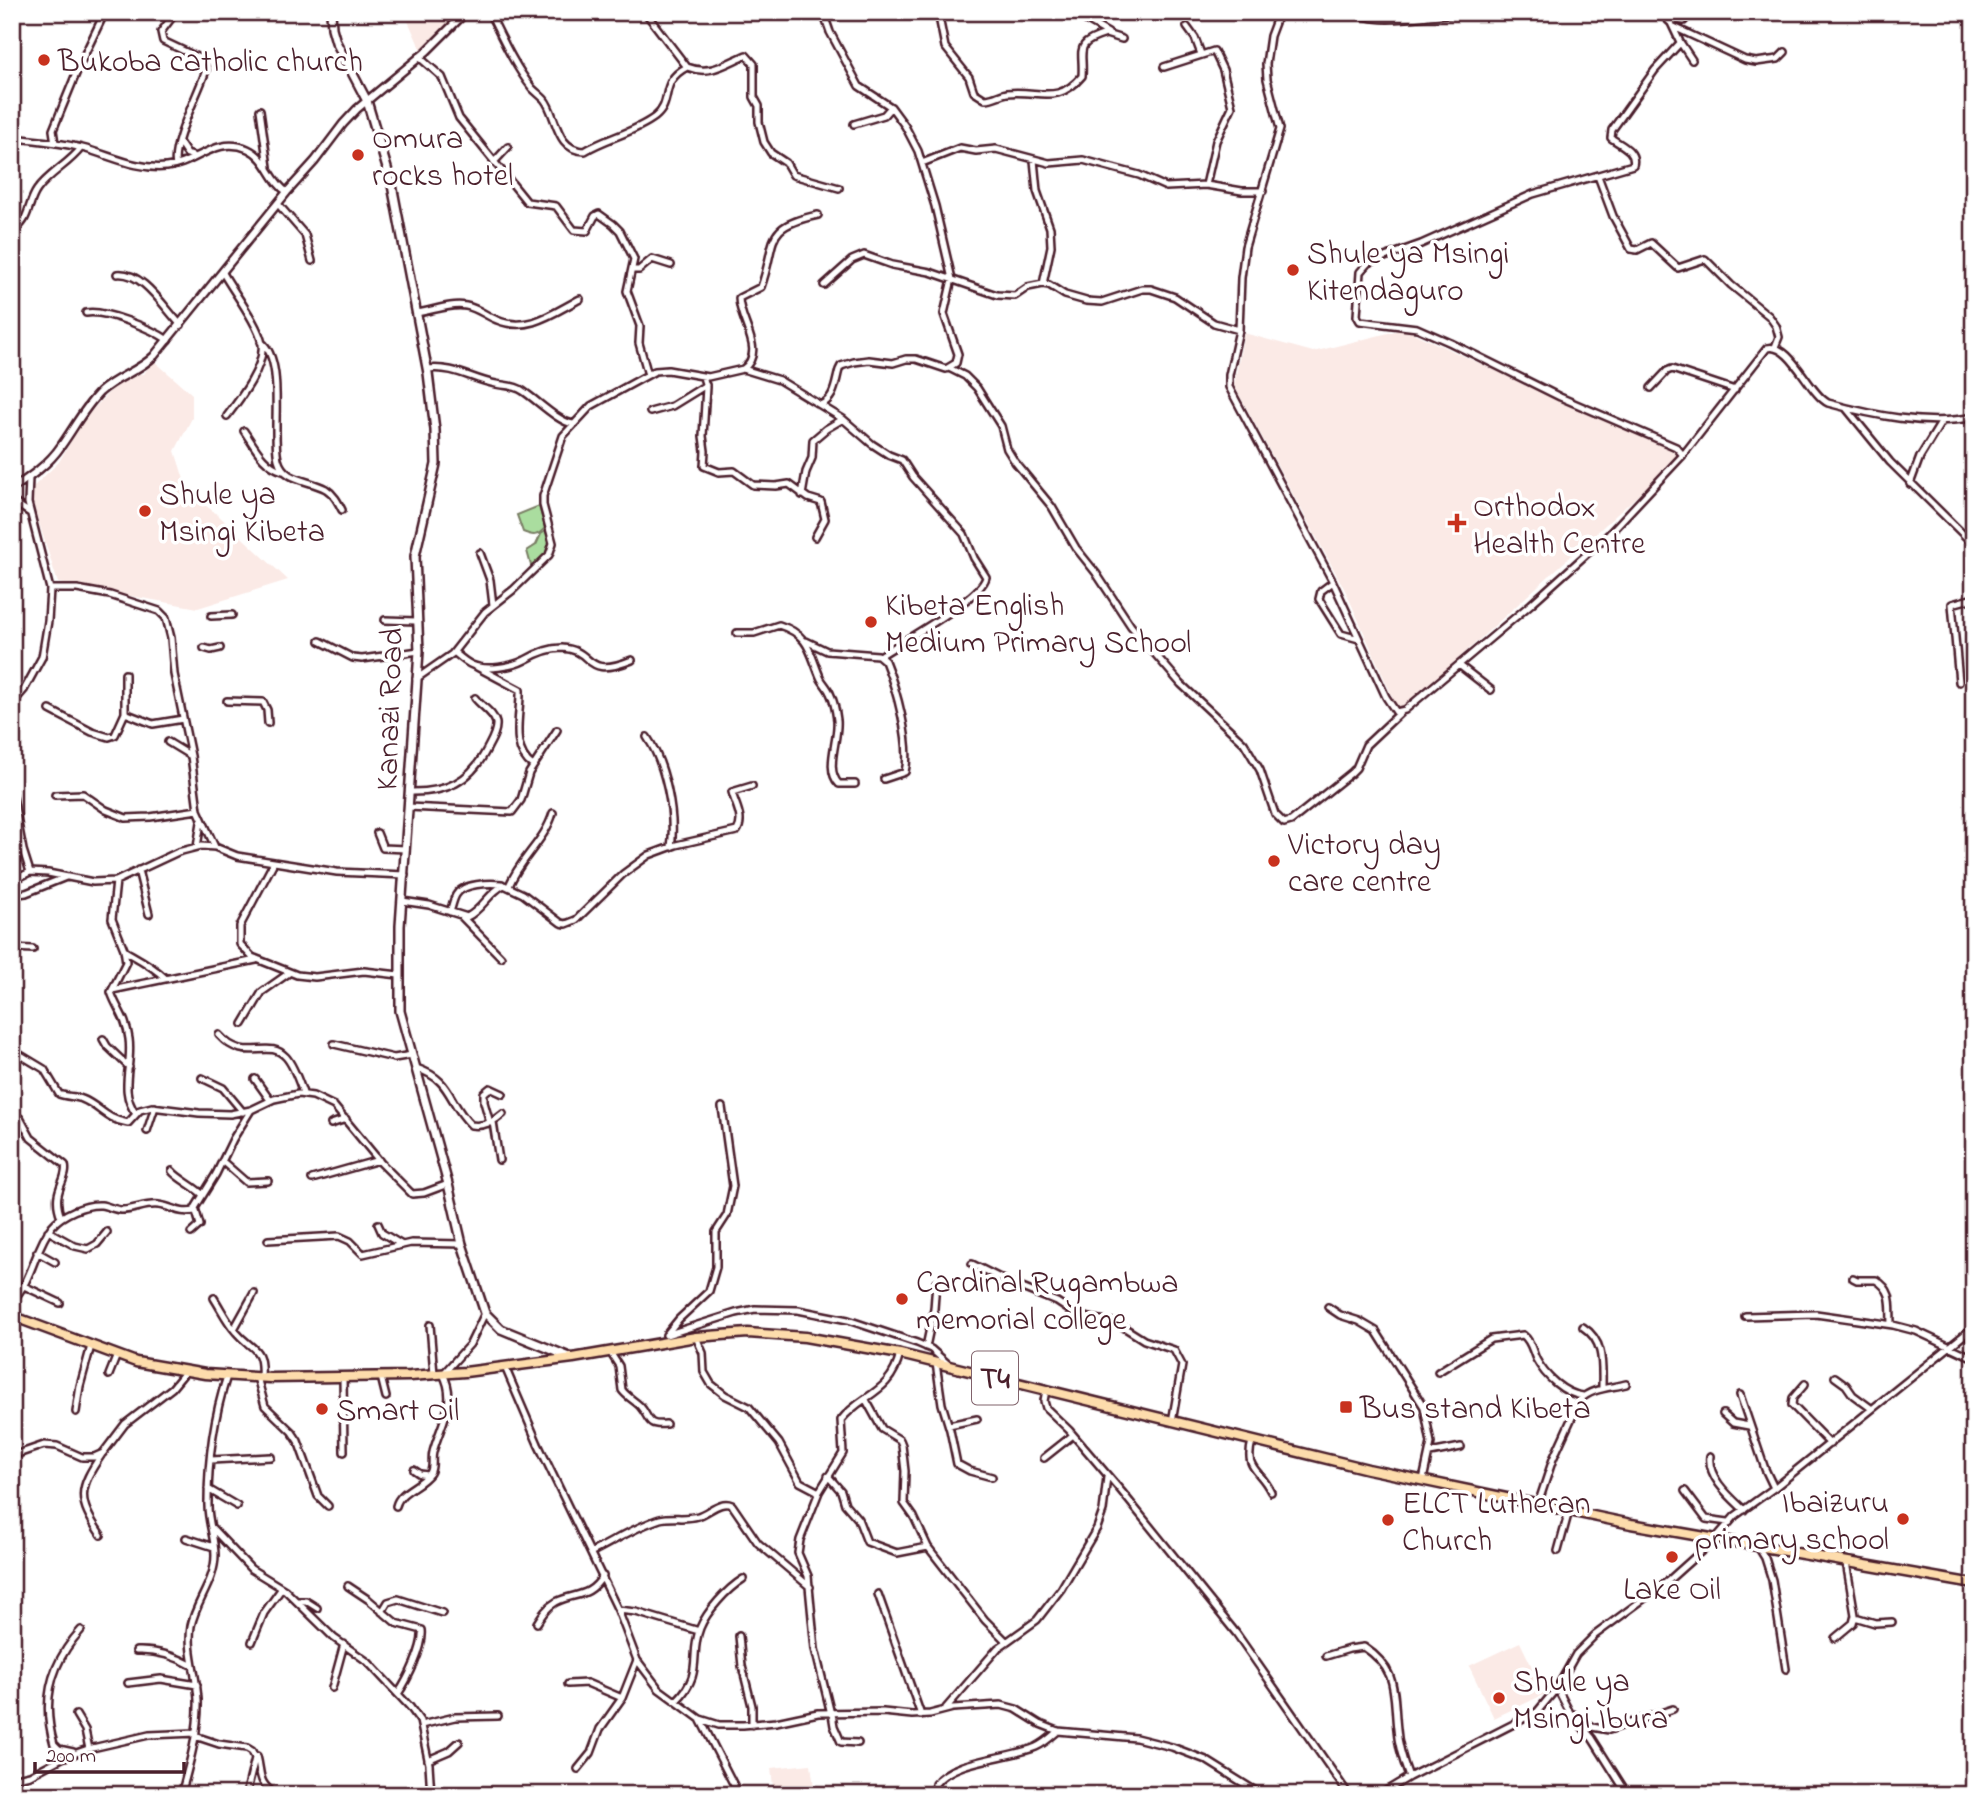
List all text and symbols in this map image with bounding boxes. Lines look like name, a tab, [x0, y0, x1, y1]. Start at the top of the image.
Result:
place label: Bukoba catholic church	[57, 40, 363, 87]
marker: Bukoba catholic church	[36, 52, 52, 68]
place label: Omura rocks hotel	[372, 117, 513, 201]
marker: Omura rocks hotel	[350, 147, 366, 163]
place label: Shule ya Msingi Kitendaguro	[1307, 232, 1509, 316]
marker: Shule ya Msingi Kitendaguro	[1285, 262, 1301, 278]
place label: Shule ya Msingi Kibeta	[159, 473, 325, 557]
place label: Orthodox Health Centre	[1473, 485, 1646, 569]
marker: Shule ya Msingi Kibeta	[137, 503, 153, 519]
marker: Orthodox Health Centre	[1447, 513, 1467, 533]
place label: Kibeta English Medium Primary School	[885, 584, 1191, 668]
marker: Kibeta English Medium Primary School	[863, 614, 879, 630]
street label: Kanazi Road	[365, 627, 418, 791]
place label: Victory day care centre	[1287, 823, 1441, 907]
marker: Victory day care centre	[1266, 853, 1282, 869]
place label: Cardinal Rugambwa memorial college	[916, 1261, 1179, 1345]
marker: Cardinal Rugambwa memorial college	[894, 1291, 910, 1307]
road number: T4	[972, 1352, 1018, 1404]
place label: Bus stand Kibeta	[1359, 1387, 1591, 1434]
place label: Smart Oil	[336, 1389, 460, 1436]
marker: Bus stand Kibeta	[1338, 1399, 1354, 1415]
marker: Smart Oil	[314, 1401, 330, 1417]
place label: Ibaizuru primary school	[1695, 1481, 1889, 1565]
place label: ELCT Lutheran Church	[1402, 1482, 1590, 1566]
marker: Ibaizuru primary school	[1895, 1511, 1911, 1527]
marker: ELCT Lutheran Church	[1380, 1512, 1396, 1528]
marker: Lake Oil	[1664, 1549, 1680, 1565]
place label: Lake Oil	[1623, 1568, 1721, 1615]
place label: Shule ya Msingi Ibura	[1513, 1660, 1668, 1744]
marker: Shule ya Msingi Ibura	[1491, 1690, 1507, 1706]
scale bar	[35, 1730, 184, 1774]
text: 200 m	[46, 1742, 96, 1772]

